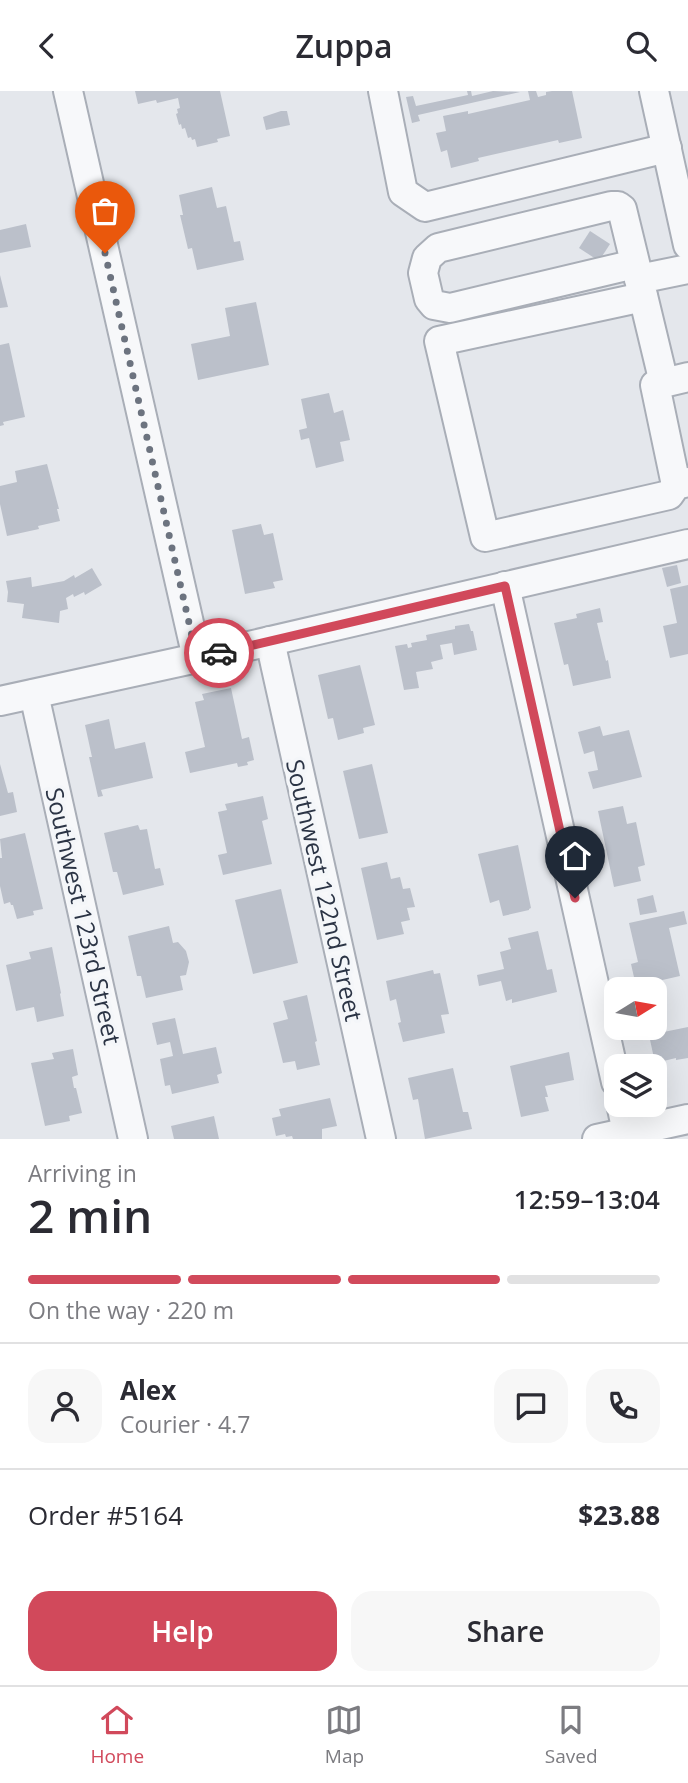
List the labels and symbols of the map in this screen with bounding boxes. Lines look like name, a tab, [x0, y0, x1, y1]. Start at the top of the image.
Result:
pin	[75, 181, 135, 253]
courier	[184, 618, 254, 688]
street label: Southwest 122nd Street	[279, 756, 371, 1024]
street label: Southwest 123rd Street	[38, 784, 130, 1048]
pin	[545, 826, 605, 898]
north arrow	[604, 977, 667, 1039]

